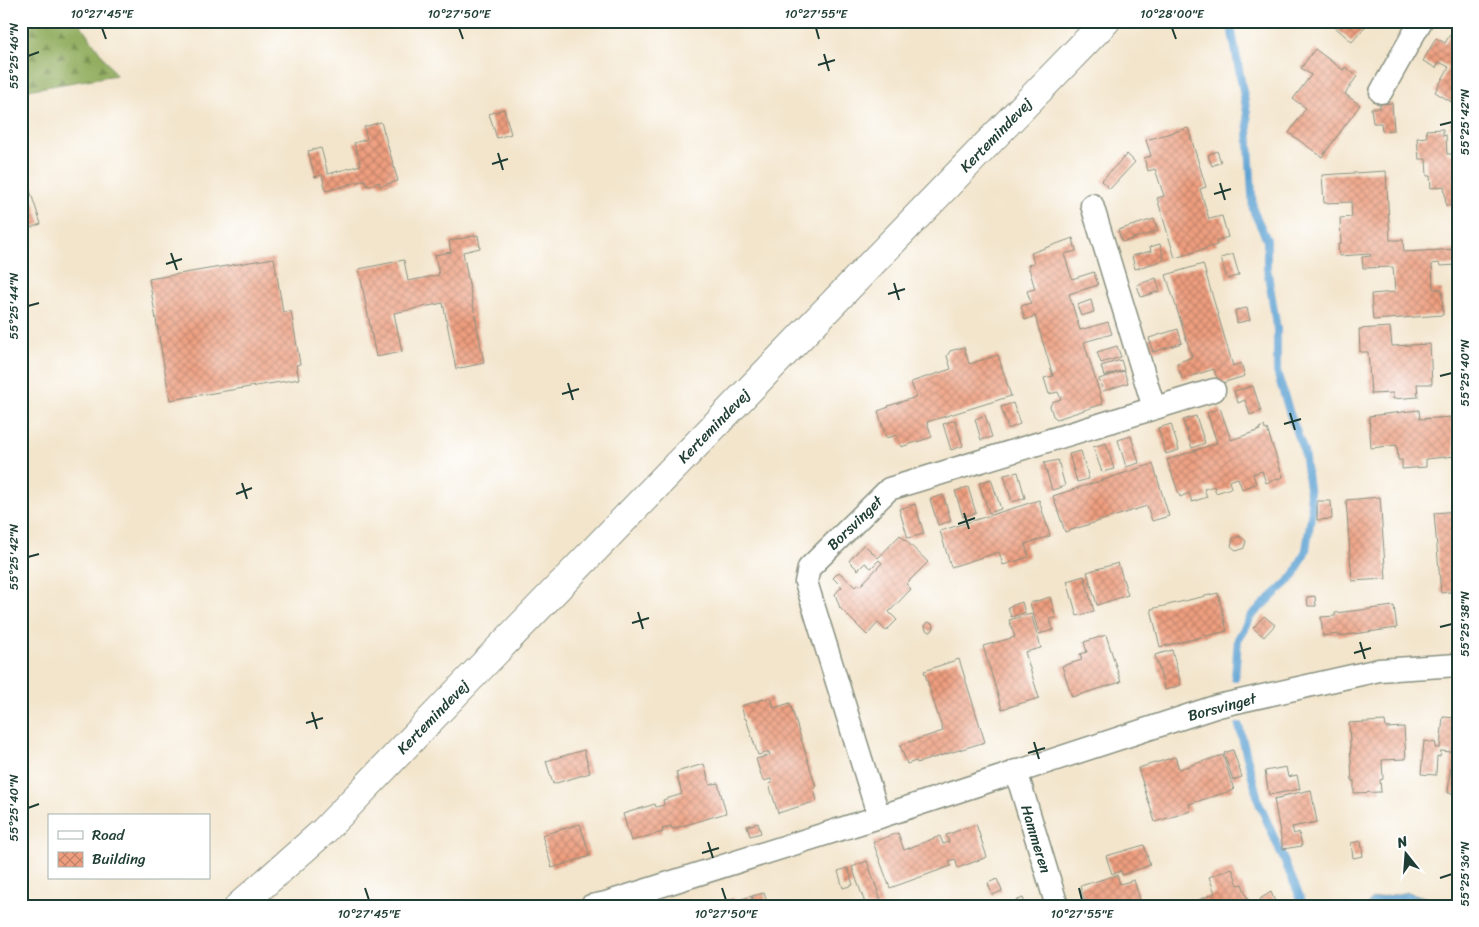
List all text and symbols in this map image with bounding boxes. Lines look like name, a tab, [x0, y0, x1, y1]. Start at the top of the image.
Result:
text: 10°27'45"E	[71, 3, 135, 25]
text: 10°27'50"E	[428, 3, 492, 25]
text: 10°27'55"E	[785, 3, 849, 25]
text: 10°28'00"E	[1140, 3, 1205, 25]
text: 55°25'46"N	[3, 22, 25, 89]
text: 55°25'42"N	[1454, 88, 1476, 155]
street label: Kertemindevej	[953, 91, 1039, 179]
text: 55°25'44"N	[3, 272, 25, 339]
text: 55°25'40"N	[1454, 339, 1476, 406]
street label: Kertemindevej	[671, 382, 757, 470]
street label: Borsvinget	[821, 489, 890, 557]
text: 55°25'42"N	[3, 523, 25, 590]
text: 55°25'38"N	[1454, 590, 1476, 657]
street label: Kertemindevej	[390, 673, 476, 761]
street label: Borsvinget	[1185, 685, 1260, 729]
text: 55°25'40"N	[3, 774, 25, 841]
street label: Hammeren	[1013, 802, 1059, 876]
legend	[48, 814, 210, 880]
text: Road	[92, 822, 125, 848]
text: N	[1393, 829, 1411, 856]
north arrow	[1382, 830, 1432, 880]
text: 55°25'36"N	[1454, 841, 1476, 907]
text: Building	[92, 846, 146, 872]
text: 10°27'45"E	[338, 903, 402, 925]
text: 10°27'50"E	[695, 903, 759, 925]
text: 10°27'55"E	[1051, 903, 1115, 925]

